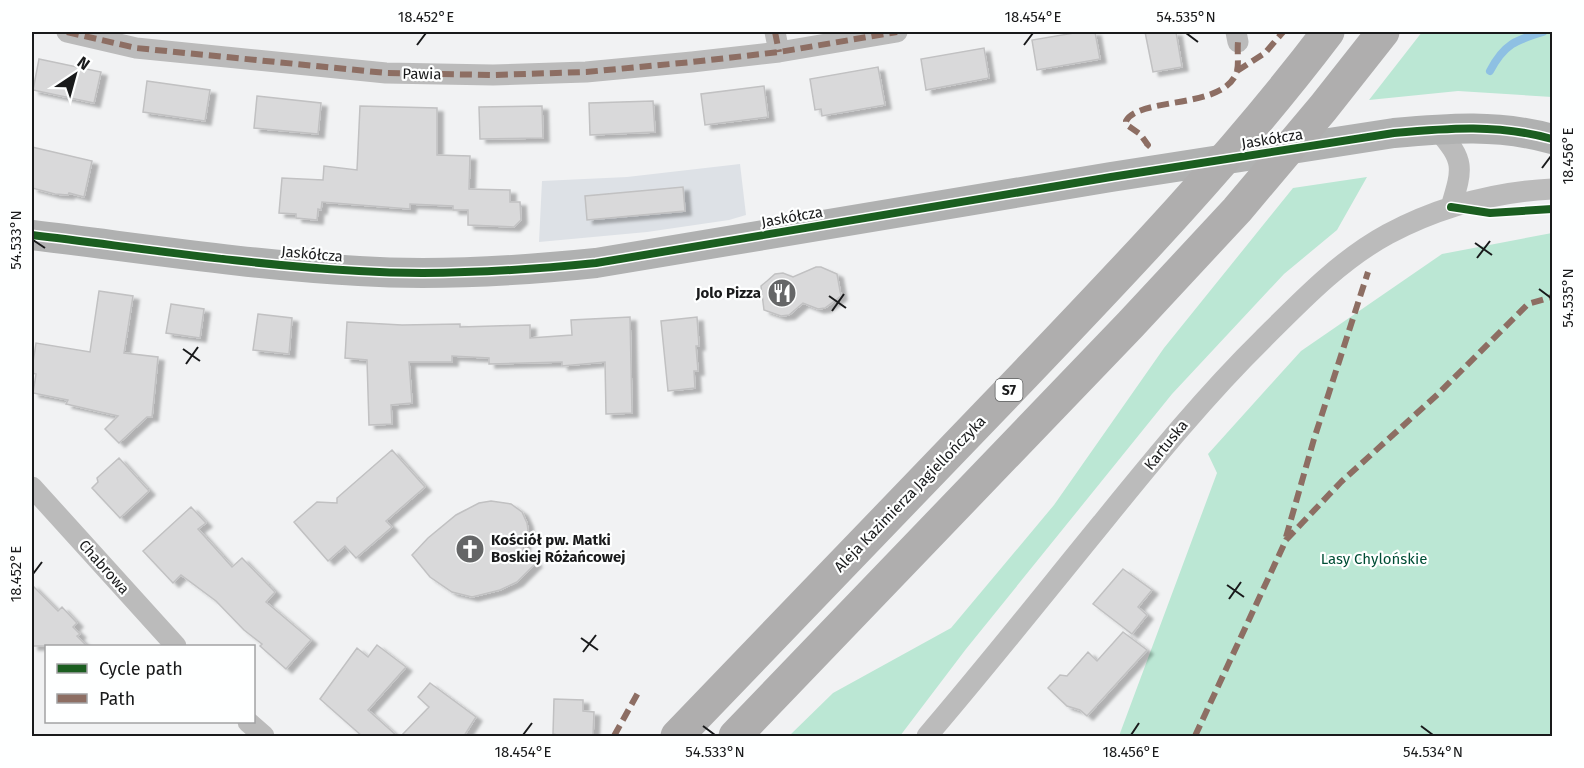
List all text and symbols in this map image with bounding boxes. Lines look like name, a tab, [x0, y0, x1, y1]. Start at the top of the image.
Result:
text: 18.452°E	[398, 8, 454, 26]
text: 18.454°E	[1004, 8, 1062, 26]
text: 54.535°N	[1156, 8, 1216, 26]
north arrow	[45, 45, 105, 105]
text: N	[74, 52, 93, 74]
street label: Pawia	[402, 65, 442, 83]
street label: Jaskółcza	[1240, 125, 1304, 153]
text: 18.456°E	[1559, 128, 1577, 184]
street label: Jaskółcza	[760, 203, 824, 231]
text: 54.533°N	[7, 210, 25, 270]
street label: Jaskółcza	[280, 242, 344, 266]
text: 54.535°N	[1559, 268, 1577, 328]
restaurant icon: Jolo Pizza	[766, 277, 798, 309]
place label: Jolo Pizza	[695, 284, 761, 302]
road number: S7	[996, 379, 1022, 401]
street label: Aleja Kazimierza Jagiellończyka	[830, 412, 990, 576]
street label: Kartuska	[1140, 416, 1192, 474]
place label: Kościół pw. Matki Boskiej Różańcowej	[491, 531, 625, 566]
church icon: Kościół pw. Matki Boskiej Różańcowej	[454, 533, 486, 565]
street label: Chabrowa	[75, 536, 133, 598]
text: 18.452°E	[7, 546, 25, 602]
park label: Lasy Chylońskie	[1321, 550, 1427, 568]
legend	[45, 645, 255, 723]
text: Cycle path	[99, 658, 183, 680]
text: Path	[99, 688, 135, 710]
text: 18.454°E	[494, 743, 552, 761]
text: 54.533°N	[685, 743, 745, 761]
text: 18.456°E	[1103, 743, 1159, 761]
text: 54.534°N	[1403, 743, 1463, 761]

